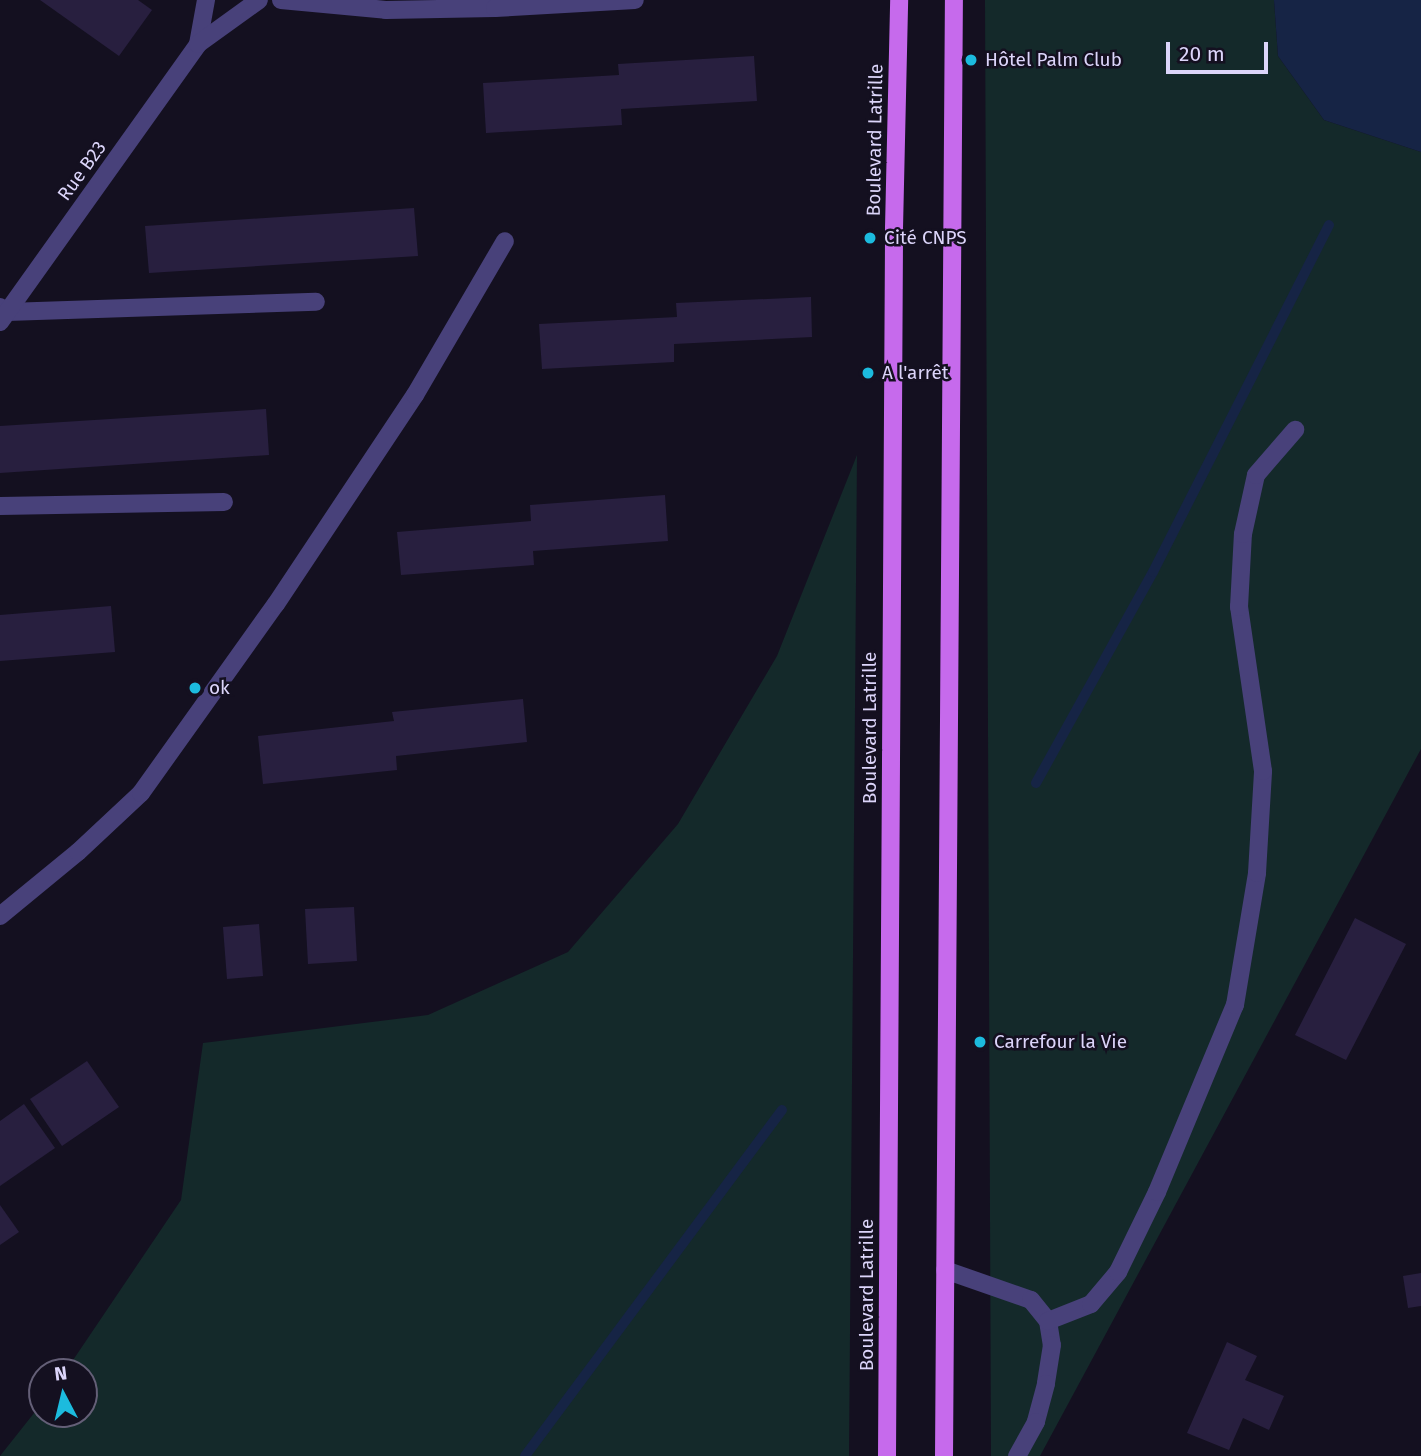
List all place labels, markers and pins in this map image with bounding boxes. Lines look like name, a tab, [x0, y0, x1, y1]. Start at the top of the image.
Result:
place label: Hôtel Palm Club	[985, 49, 1122, 71]
marker: Hôtel Palm Club	[963, 52, 979, 68]
place label: Cité CNPS	[884, 227, 967, 249]
marker: Cité CNPS	[862, 230, 878, 246]
place label: A l'arrêt	[882, 362, 949, 384]
marker: A l'arrêt	[860, 365, 876, 381]
place label: ok	[209, 677, 230, 699]
marker: ok	[187, 680, 203, 696]
place label: Carrefour la Vie	[994, 1031, 1127, 1053]
marker: Carrefour la Vie	[972, 1034, 988, 1050]

